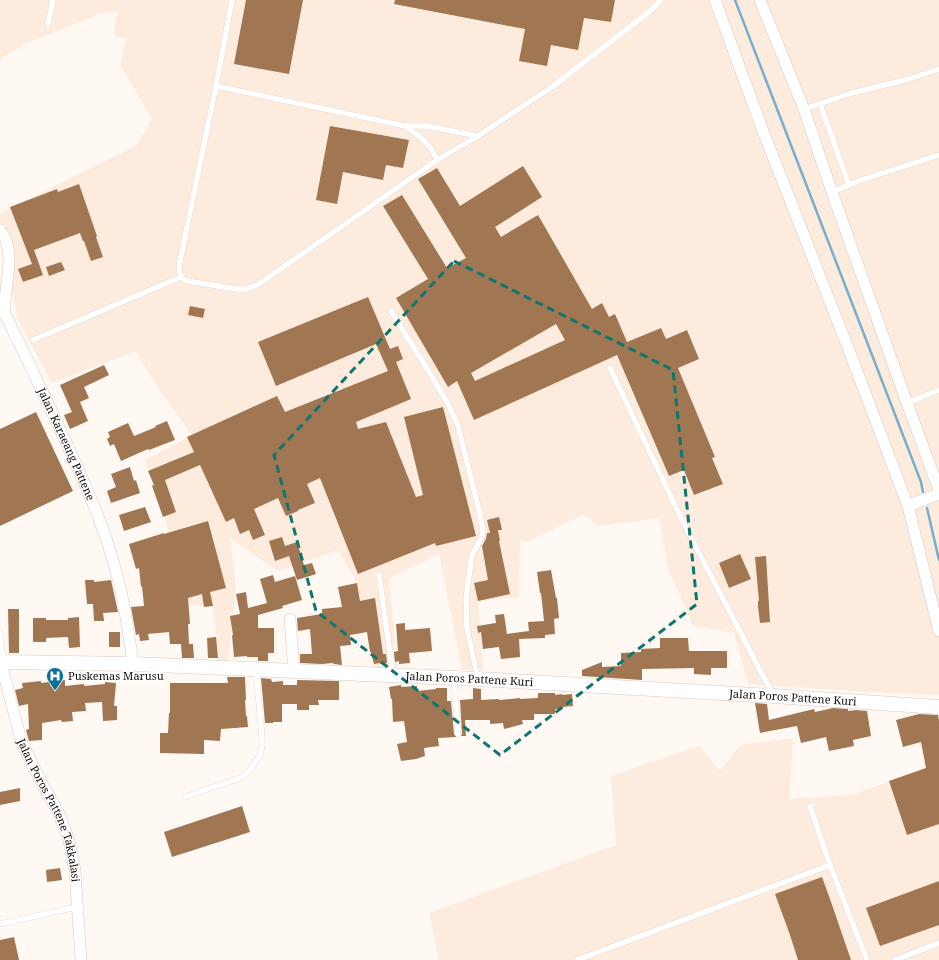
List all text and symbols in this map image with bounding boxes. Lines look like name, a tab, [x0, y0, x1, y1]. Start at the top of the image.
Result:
street label: Jalan Karaeang Pattene	[34, 384, 99, 503]
hospital icon: Puskemas Marusu	[45, 666, 65, 691]
place label: Puskemas Marusu	[68, 668, 164, 683]
street label: Jalan Poros Pattene Kuri	[404, 668, 534, 689]
street label: Jalan Poros Pattene Kuri	[728, 685, 858, 709]
street label: Jalan Poros Pattene Takkalasi	[14, 735, 84, 883]

